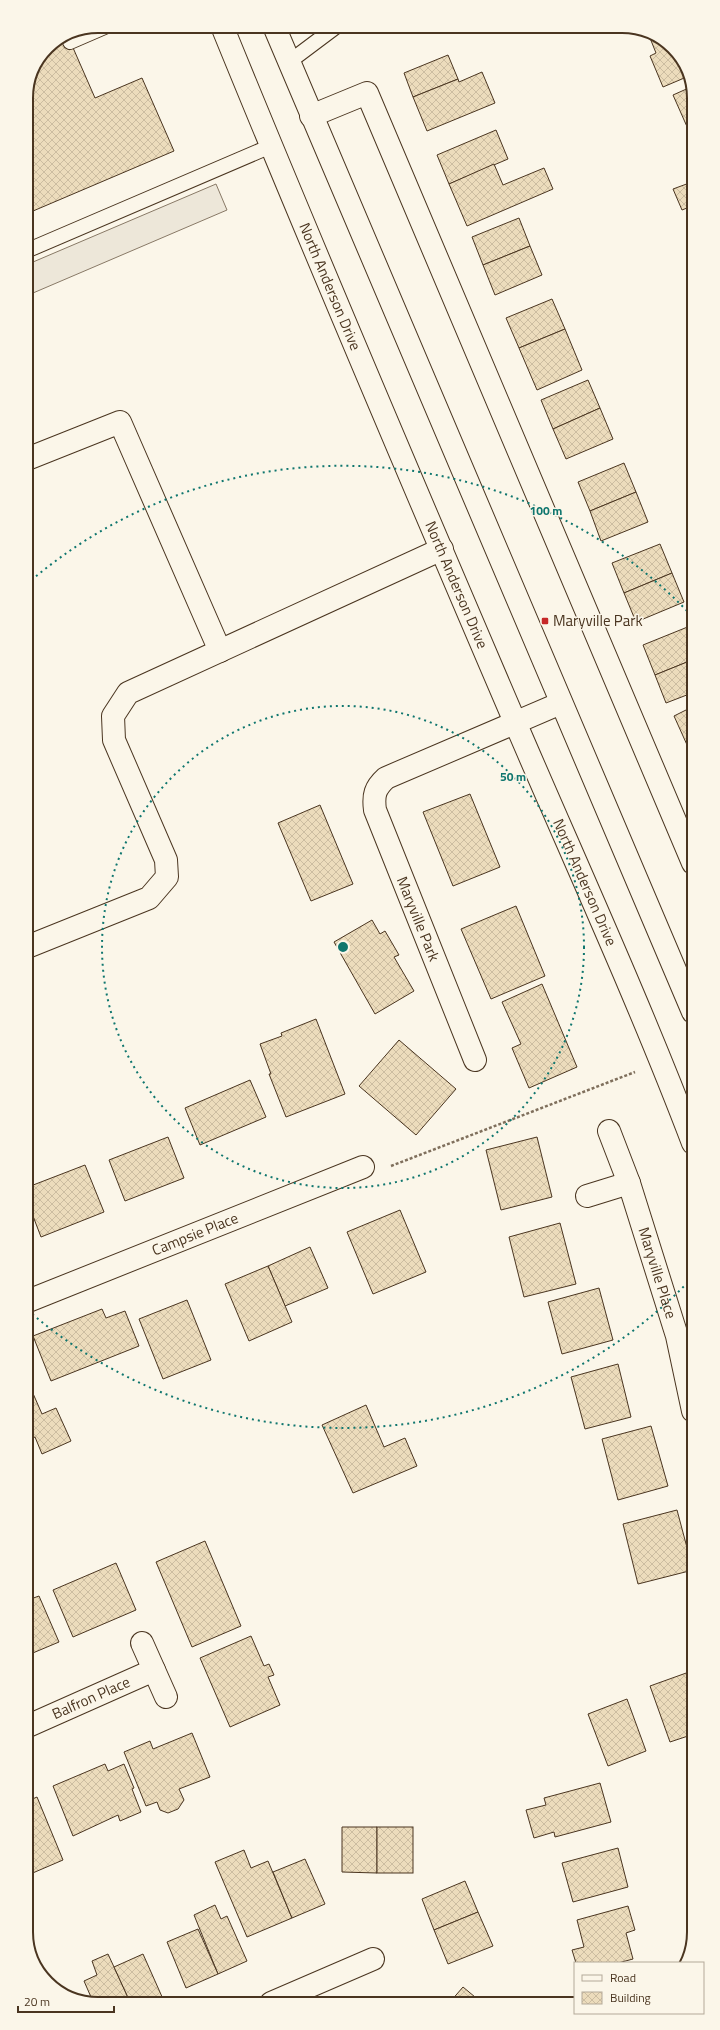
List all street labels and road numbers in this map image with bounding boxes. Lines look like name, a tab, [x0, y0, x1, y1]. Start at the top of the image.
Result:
street label: North Anderson Drive	[293, 219, 367, 354]
street label: North Anderson Drive	[419, 517, 494, 652]
street label: North Anderson Drive	[547, 815, 623, 949]
street label: Maryville Park	[391, 873, 446, 965]
street label: Campsie Place	[148, 1206, 242, 1261]
street label: Maryville Place	[633, 1224, 683, 1322]
street label: Balfron Place	[48, 1670, 134, 1725]

